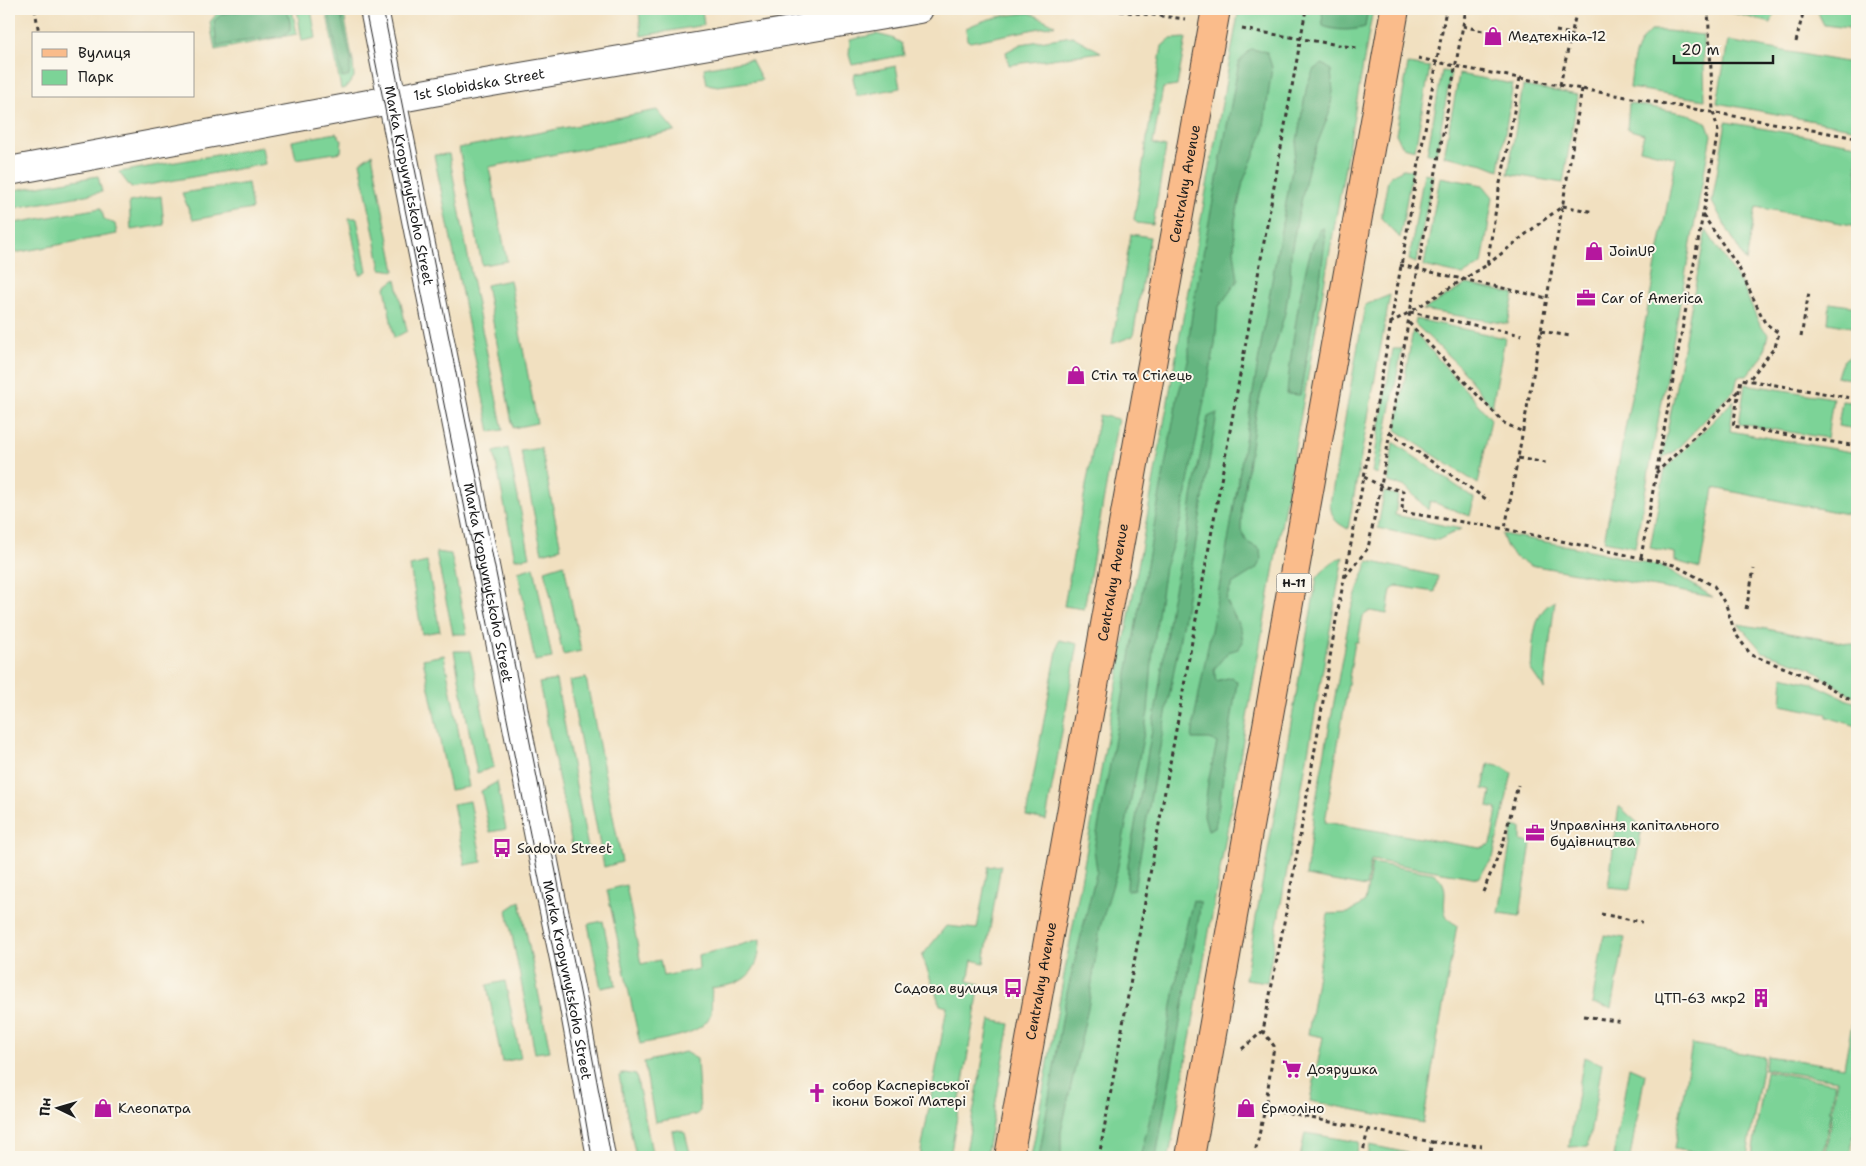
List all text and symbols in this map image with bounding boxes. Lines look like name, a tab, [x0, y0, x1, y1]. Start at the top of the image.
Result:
shop icon: Медтехніка-12	[1482, 25, 1504, 47]
place label: Медтехніка-12	[1508, 27, 1606, 45]
legend	[32, 32, 195, 98]
scale bar	[1674, 32, 1772, 64]
text: 20 m	[1681, 40, 1720, 60]
text: Вулиця	[78, 43, 131, 63]
street label: 1st Slobidska Street	[412, 64, 546, 104]
text: Парк	[78, 67, 114, 87]
street label: Marka Kropyvnytskoho Street	[381, 84, 438, 287]
street label: Centralny Avenue	[1165, 123, 1204, 244]
shop icon: JoinUP	[1583, 240, 1605, 262]
place label: JoinUP	[1609, 242, 1655, 260]
office icon: Car of America	[1575, 287, 1597, 309]
place label: Car of America	[1601, 289, 1703, 307]
shop icon: Стіл та Стілець	[1065, 364, 1087, 386]
place label: Стіл та Стілець	[1091, 366, 1192, 384]
street label: Marka Kropyvnytskoho Street	[460, 481, 517, 684]
street label: Centralny Avenue	[1093, 522, 1132, 643]
road number: Н-11	[1276, 574, 1312, 592]
place label: Управління капітального будівництва	[1550, 816, 1719, 850]
office icon: Управління капітального будівництва	[1524, 822, 1546, 844]
bus stop icon: Sadova Street	[491, 837, 513, 859]
place label: Sadova Street	[517, 839, 612, 857]
street label: Marka Kropyvnytskoho Street	[539, 879, 596, 1081]
street label: Centralny Avenue	[1021, 920, 1060, 1041]
bus stop icon: Садова вулиця	[1002, 977, 1024, 999]
place label: Садова вулиця	[894, 979, 998, 997]
building icon: ЦТП-63 мкр2	[1750, 987, 1772, 1009]
place label: ЦТП-63 мкр2	[1654, 989, 1746, 1007]
supermarket icon: Доярушка	[1281, 1058, 1303, 1080]
place label: Доярушка	[1307, 1060, 1378, 1078]
place label: собор Касперівської ікони Божої Матері	[832, 1076, 970, 1110]
church icon: собор Касперівської ікони Божої Матері	[806, 1082, 828, 1104]
north arrow	[32, 1084, 82, 1134]
text: Пн	[35, 1097, 55, 1117]
shop icon: Клеопатра	[92, 1097, 114, 1119]
shop icon: Єрмоліно	[1235, 1097, 1257, 1119]
place label: Клеопатра	[118, 1099, 191, 1117]
place label: Єрмоліно	[1261, 1099, 1325, 1117]

